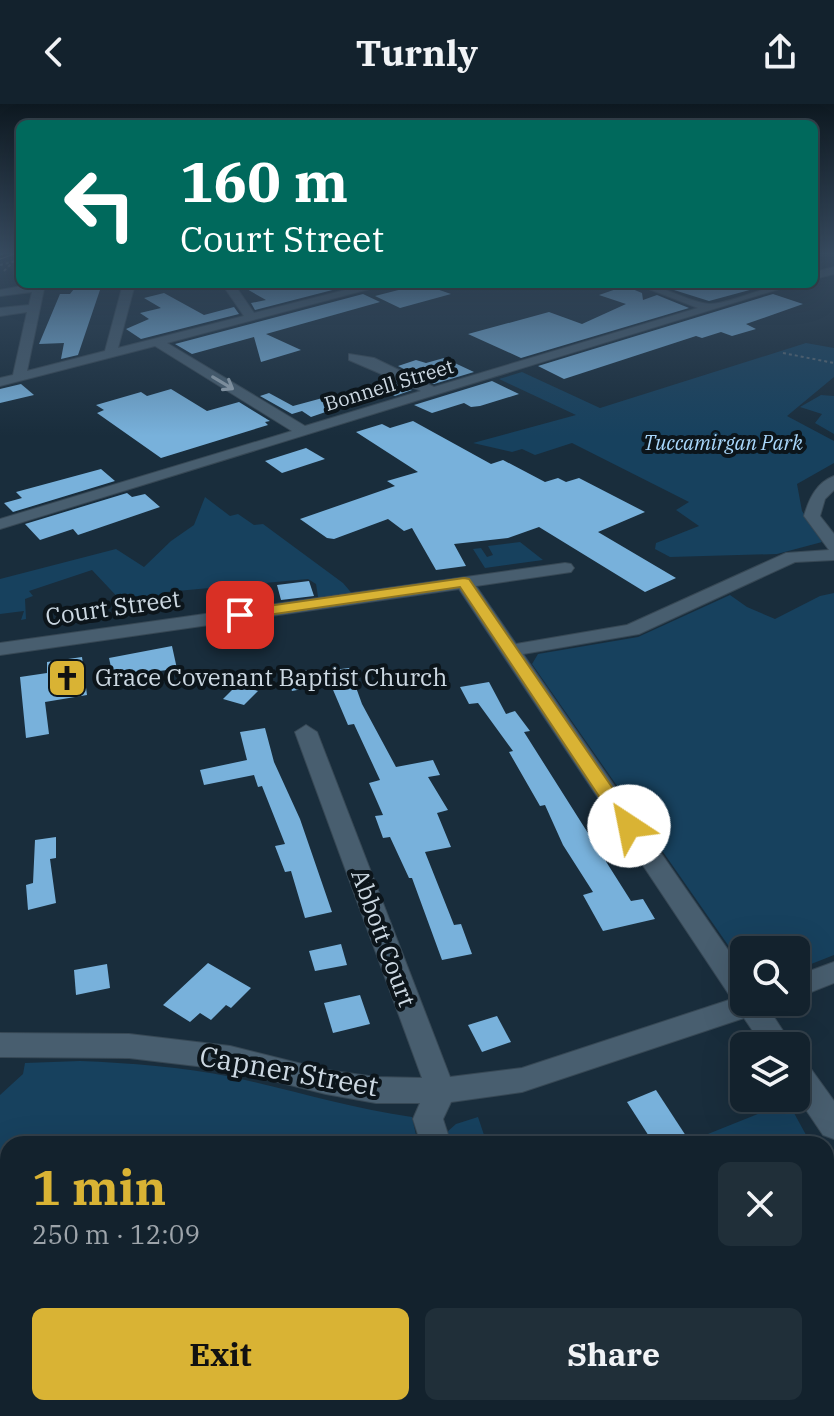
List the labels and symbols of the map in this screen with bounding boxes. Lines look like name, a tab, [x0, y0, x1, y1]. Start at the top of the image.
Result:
street label: Bonnell Street	[321, 352, 457, 417]
one-way arrow	[212, 375, 234, 391]
park label: Tuccamirgan Park	[643, 429, 803, 456]
pin	[206, 581, 274, 649]
street label: Court Street	[43, 582, 182, 632]
church icon: Grace Covenant Baptist Church	[46, 657, 88, 699]
place label: Grace Covenant Baptist Church	[95, 661, 447, 693]
position arrow	[587, 784, 671, 868]
street label: Abbott Court	[344, 864, 424, 1011]
street label: Capner Street	[197, 1037, 381, 1104]

